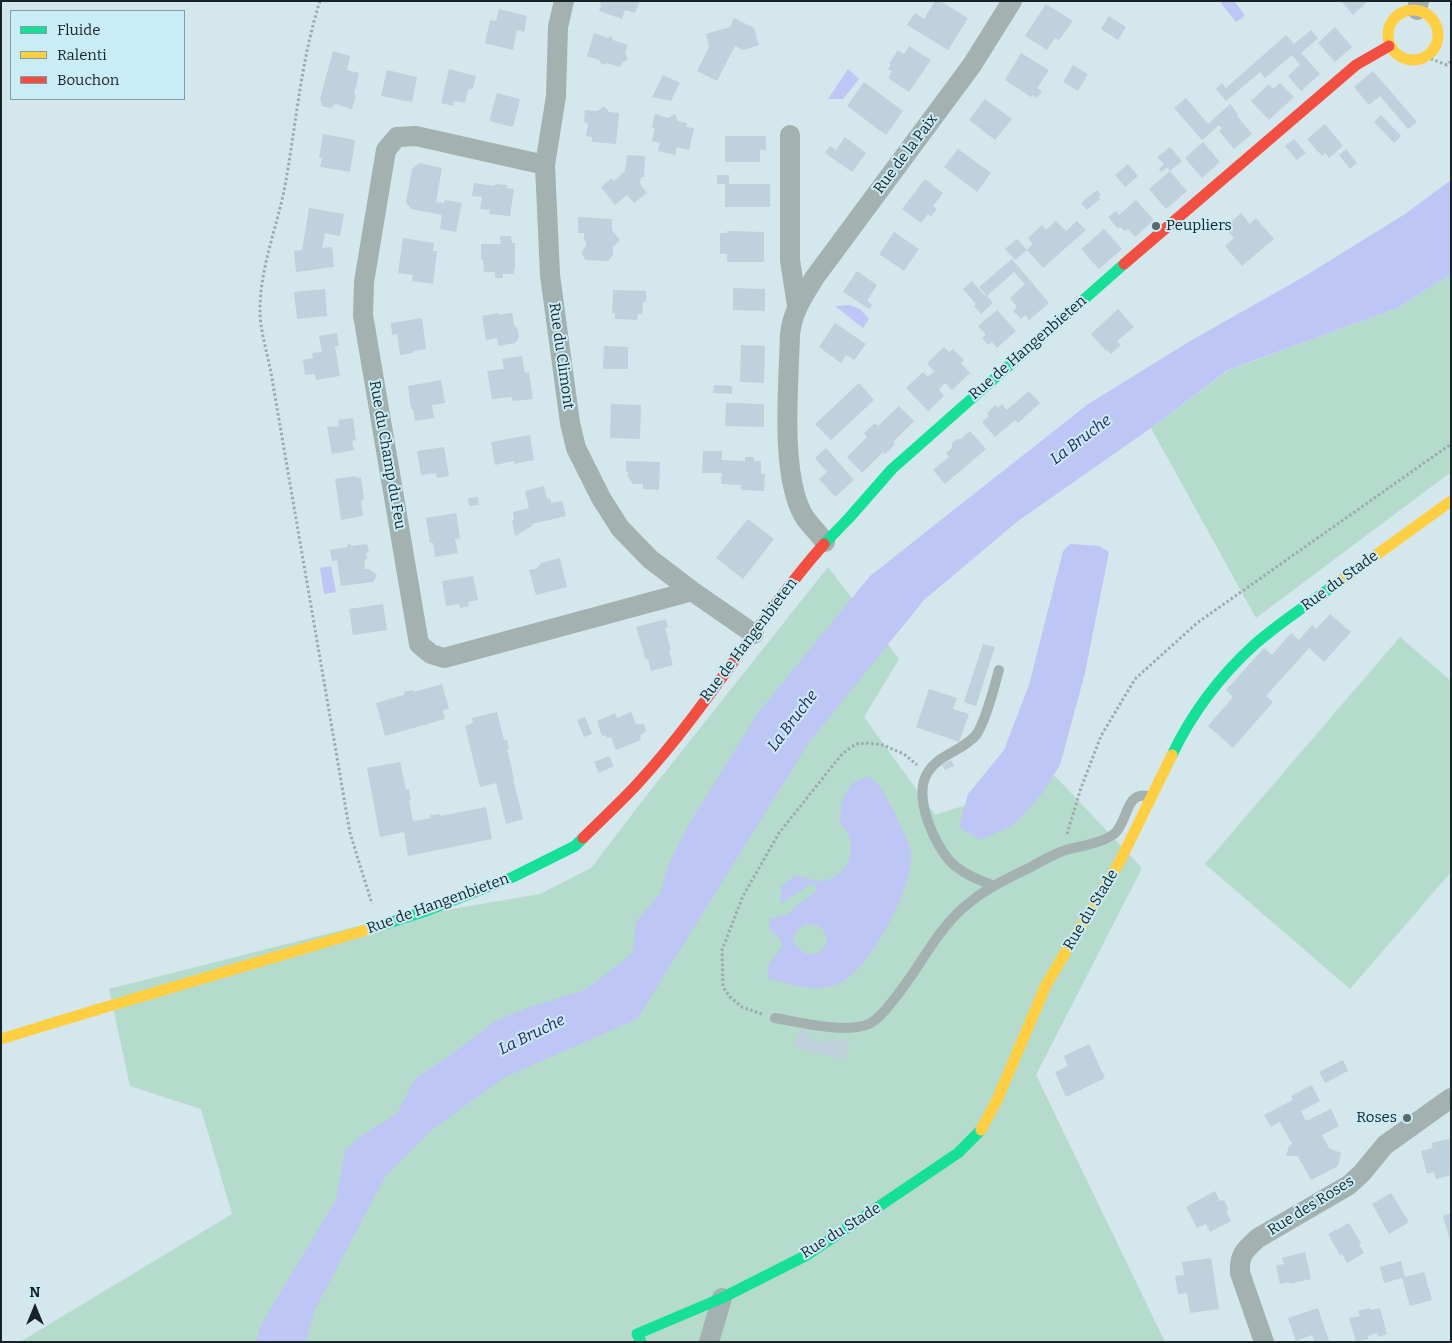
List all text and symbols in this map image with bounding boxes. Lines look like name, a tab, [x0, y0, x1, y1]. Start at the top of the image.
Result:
legend	[10, 10, 185, 100]
text: Fluide	[57, 21, 100, 39]
text: Ralenti	[57, 46, 107, 64]
text: Bouchon	[57, 71, 119, 89]
street label: Rue de la Paix	[870, 111, 942, 197]
place label: Peupliers	[1166, 217, 1232, 235]
marker: Peupliers	[1150, 220, 1162, 232]
street label: Rue de Hangenbieten	[966, 292, 1090, 404]
street label: Rue du Climont	[545, 302, 577, 410]
street label: Rue du Champ du Feu	[365, 379, 409, 531]
water label: La Bruche	[1047, 411, 1115, 469]
street label: Rue du Stade	[1298, 547, 1382, 615]
street label: Rue de Hangenbieten	[697, 575, 801, 705]
water label: La Bruche	[764, 687, 822, 755]
street label: Rue du Stade	[1060, 866, 1122, 954]
street label: Rue de Hangenbieten	[365, 870, 511, 938]
water label: La Bruche	[496, 1011, 568, 1059]
place label: Roses	[1356, 1109, 1397, 1127]
marker: Roses	[1401, 1112, 1413, 1124]
street label: Rue des Roses	[1265, 1172, 1357, 1240]
street label: Rue du Stade	[798, 1199, 884, 1263]
north arrow	[10, 1283, 60, 1333]
text: N	[30, 1284, 40, 1301]

